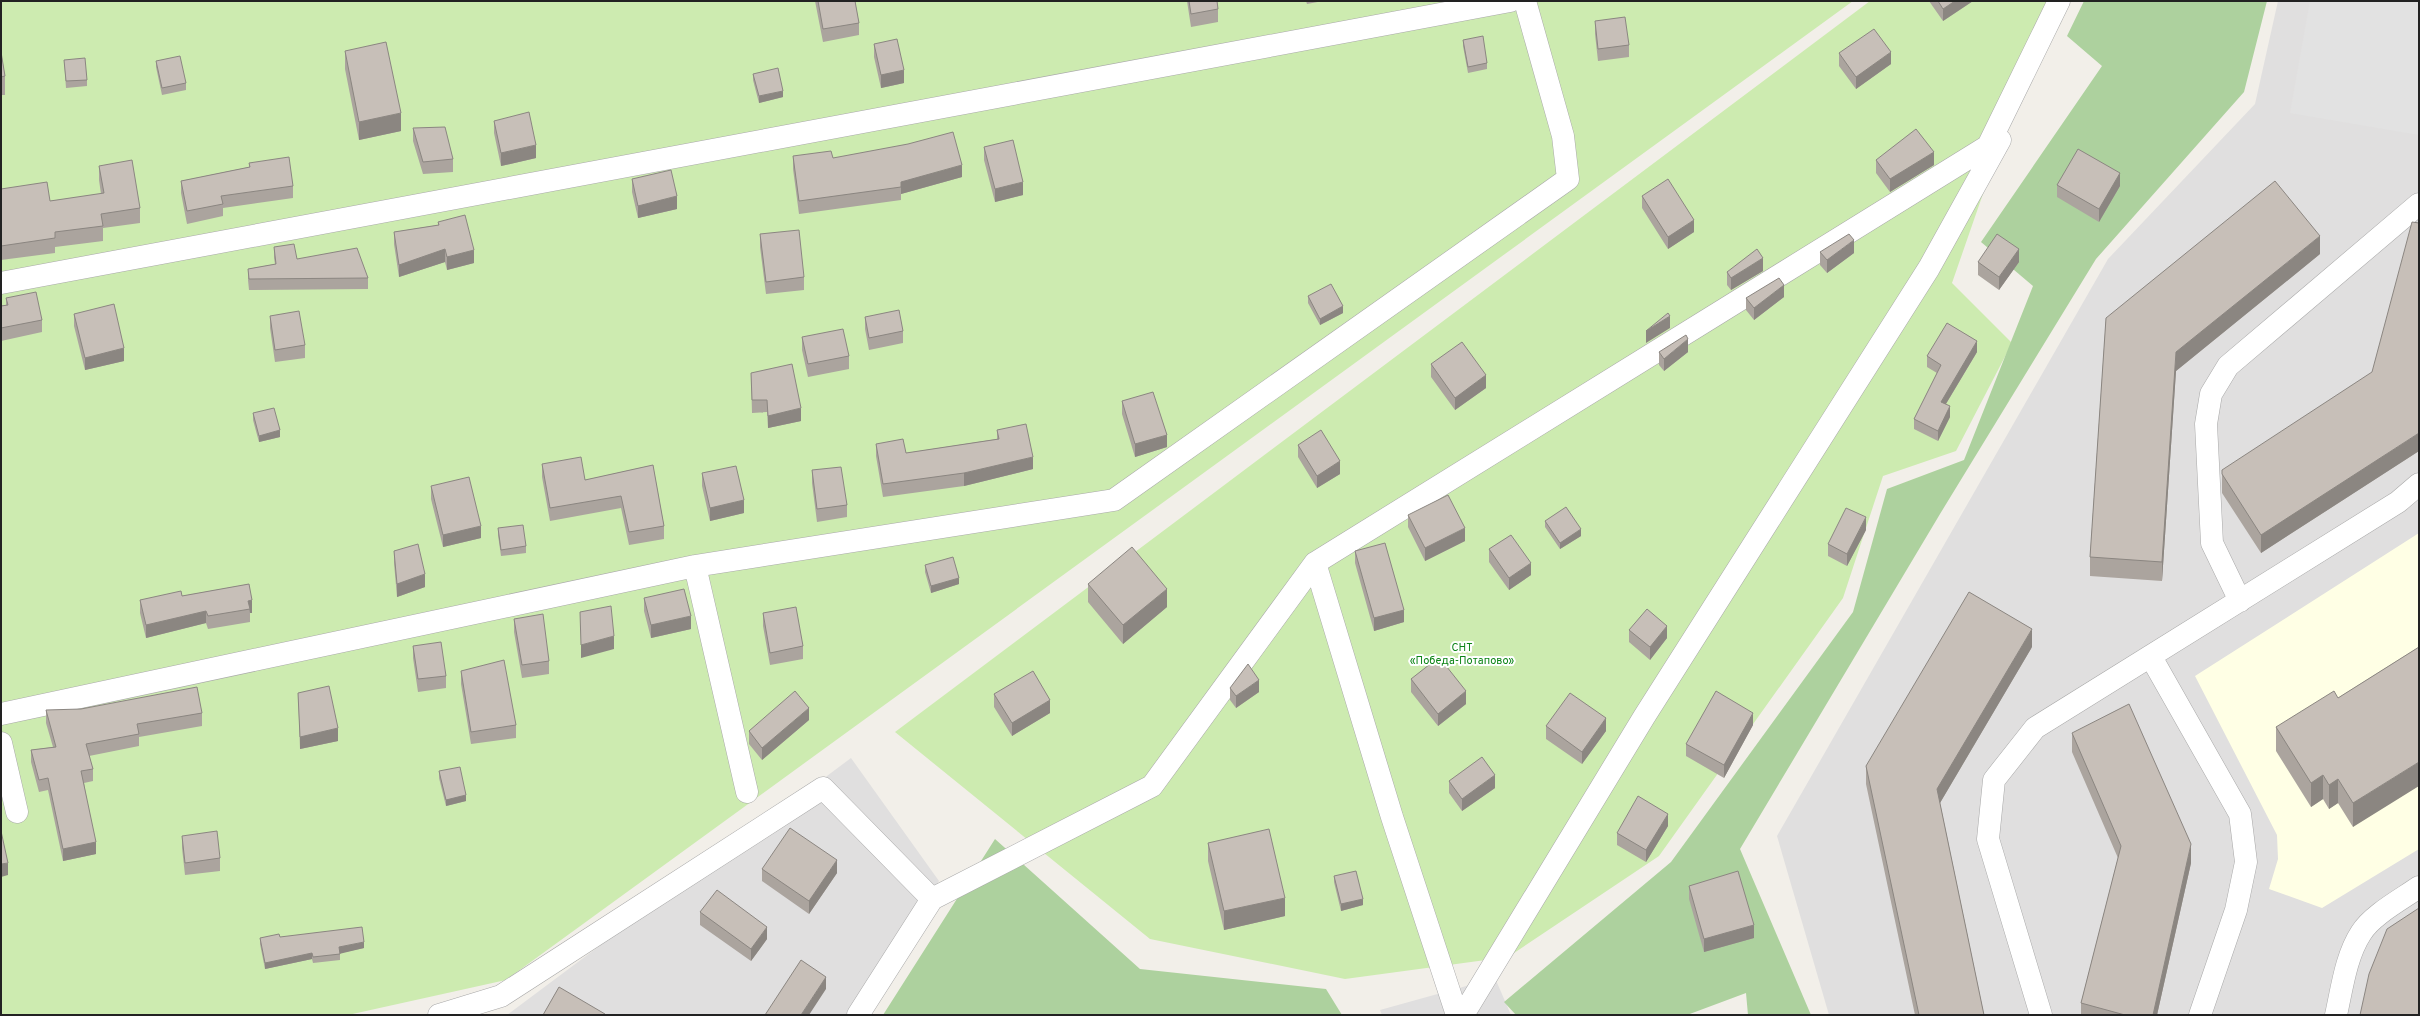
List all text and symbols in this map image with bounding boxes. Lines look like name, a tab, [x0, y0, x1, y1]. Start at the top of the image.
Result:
park label: СНТ «Победа-Потапово»	[1410, 641, 1515, 668]

